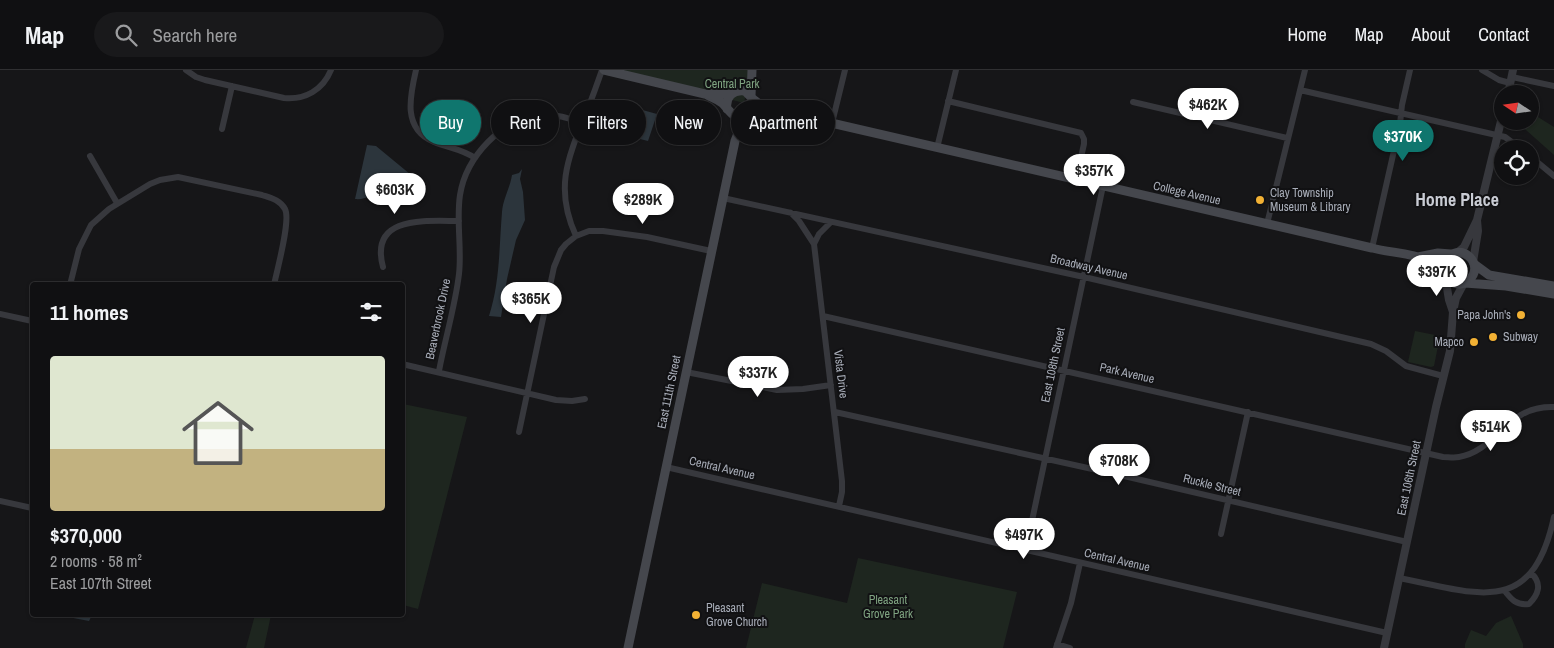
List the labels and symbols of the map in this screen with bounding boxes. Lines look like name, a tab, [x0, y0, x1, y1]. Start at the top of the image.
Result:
park label: Central Park	[705, 76, 759, 92]
north arrow	[1494, 85, 1539, 130]
pin: $462K	[1173, 88, 1243, 130]
pin: $370K	[1368, 119, 1438, 162]
pin: $357K	[1059, 154, 1129, 196]
pin: $603K	[360, 172, 430, 215]
street label: College Avenue	[1152, 177, 1222, 209]
pin: $289K	[608, 182, 678, 225]
place label: Clay Township Museum & Library	[1270, 185, 1350, 215]
district label: Home Place	[1415, 187, 1499, 212]
marker: Clay Township Museum & Library	[1254, 194, 1266, 206]
street label: Broadway Avenue	[1049, 250, 1129, 284]
pin: $397K	[1402, 254, 1472, 297]
street label: Beaverbrook Drive	[422, 277, 454, 361]
pin: $365K	[496, 282, 566, 324]
place label: Papa John's	[1457, 307, 1511, 323]
marker: Papa John's	[1515, 309, 1527, 321]
street label: East 108th Street	[1037, 326, 1069, 404]
place label: Subway	[1503, 329, 1538, 345]
marker: Subway	[1487, 331, 1499, 343]
place label: Mapco	[1434, 334, 1464, 350]
marker: Mapco	[1468, 336, 1480, 348]
street label: Vista Drive	[830, 349, 852, 399]
street label: East 111th Street	[653, 354, 685, 430]
pin: $337K	[723, 356, 793, 398]
street label: Park Avenue	[1098, 359, 1156, 387]
pin: $514K	[1456, 410, 1526, 452]
street label: East 106th Street	[1393, 439, 1425, 517]
pin: $708K	[1084, 444, 1154, 486]
street label: Central Avenue	[687, 453, 757, 483]
street label: Ruckle Street	[1181, 470, 1243, 500]
pin: $497K	[989, 518, 1059, 560]
street label: Central Avenue	[1082, 545, 1152, 575]
park label: Pleasant Grove Park	[863, 592, 913, 622]
place label: Pleasant Grove Church	[706, 600, 767, 630]
marker: Pleasant Grove Church	[690, 609, 702, 621]

